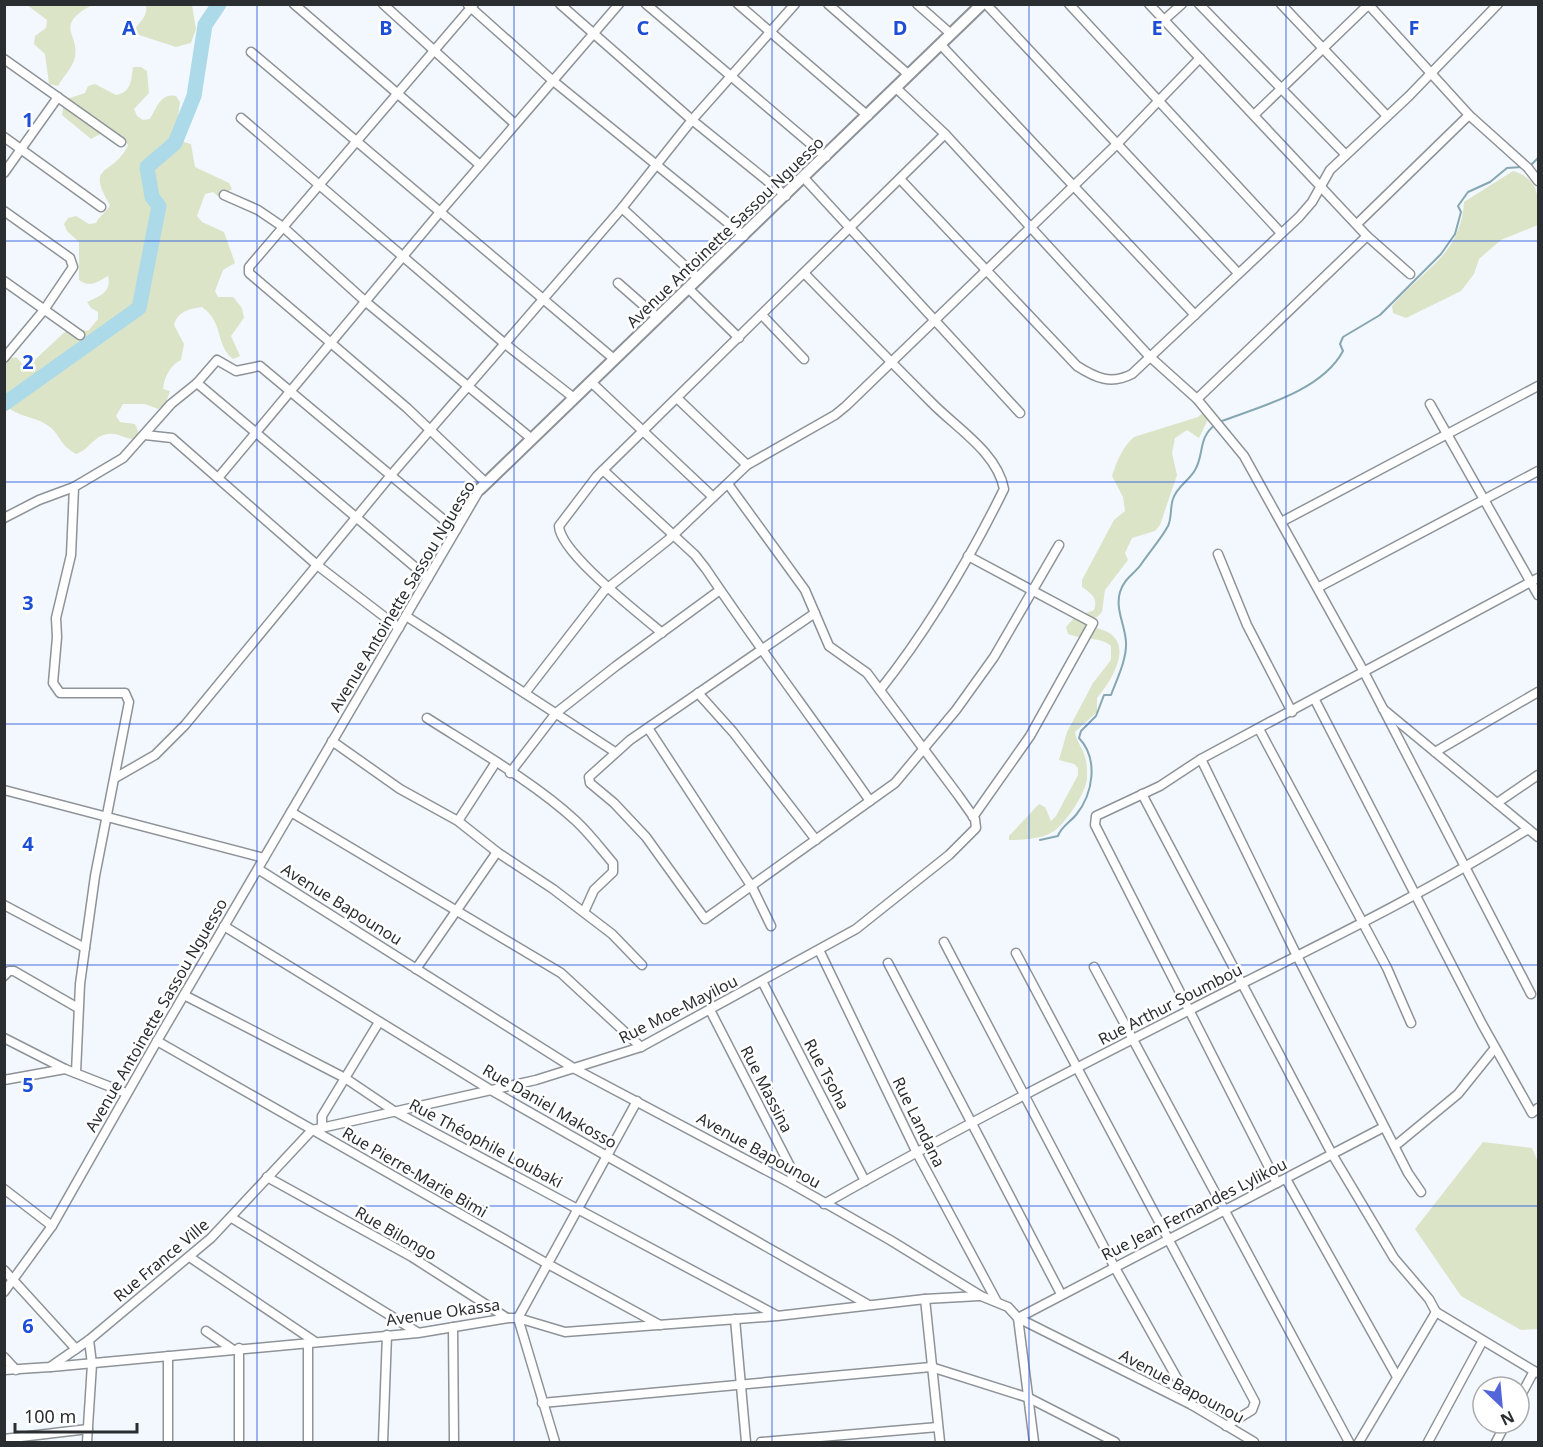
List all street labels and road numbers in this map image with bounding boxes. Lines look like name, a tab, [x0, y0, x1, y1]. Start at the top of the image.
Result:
street label: Avenue Antoinette Sassou Nguesso	[622, 132, 828, 332]
street label: Avenue Antoinette Sassou Nguesso	[324, 476, 480, 716]
street label: Avenue Bapounou	[277, 858, 407, 950]
street label: Avenue Antoinette Sassou Nguesso	[80, 894, 232, 1136]
street label: Rue Arthur Soumbou	[1094, 958, 1246, 1050]
street label: Rue Moe-Mayilou	[615, 969, 741, 1049]
street label: Rue Tsoha	[799, 1035, 855, 1113]
street label: Rue Massina	[736, 1042, 798, 1136]
street label: Rue Daniel Makosso	[479, 1059, 621, 1153]
street label: Rue Landana	[888, 1073, 950, 1171]
street label: Rue Théophile Loubaki	[405, 1093, 567, 1193]
street label: Avenue Bapounou	[693, 1107, 825, 1193]
street label: Rue Pierre-Marie Bimi	[339, 1121, 491, 1223]
street label: Rue Jean Fernandes Lylikou	[1097, 1152, 1291, 1266]
street label: Rue Bilongo	[351, 1201, 441, 1265]
street label: Rue France Ville	[109, 1214, 213, 1306]
street label: Avenue Okassa	[385, 1293, 501, 1331]
street label: Avenue Bapounou	[1116, 1344, 1248, 1428]

